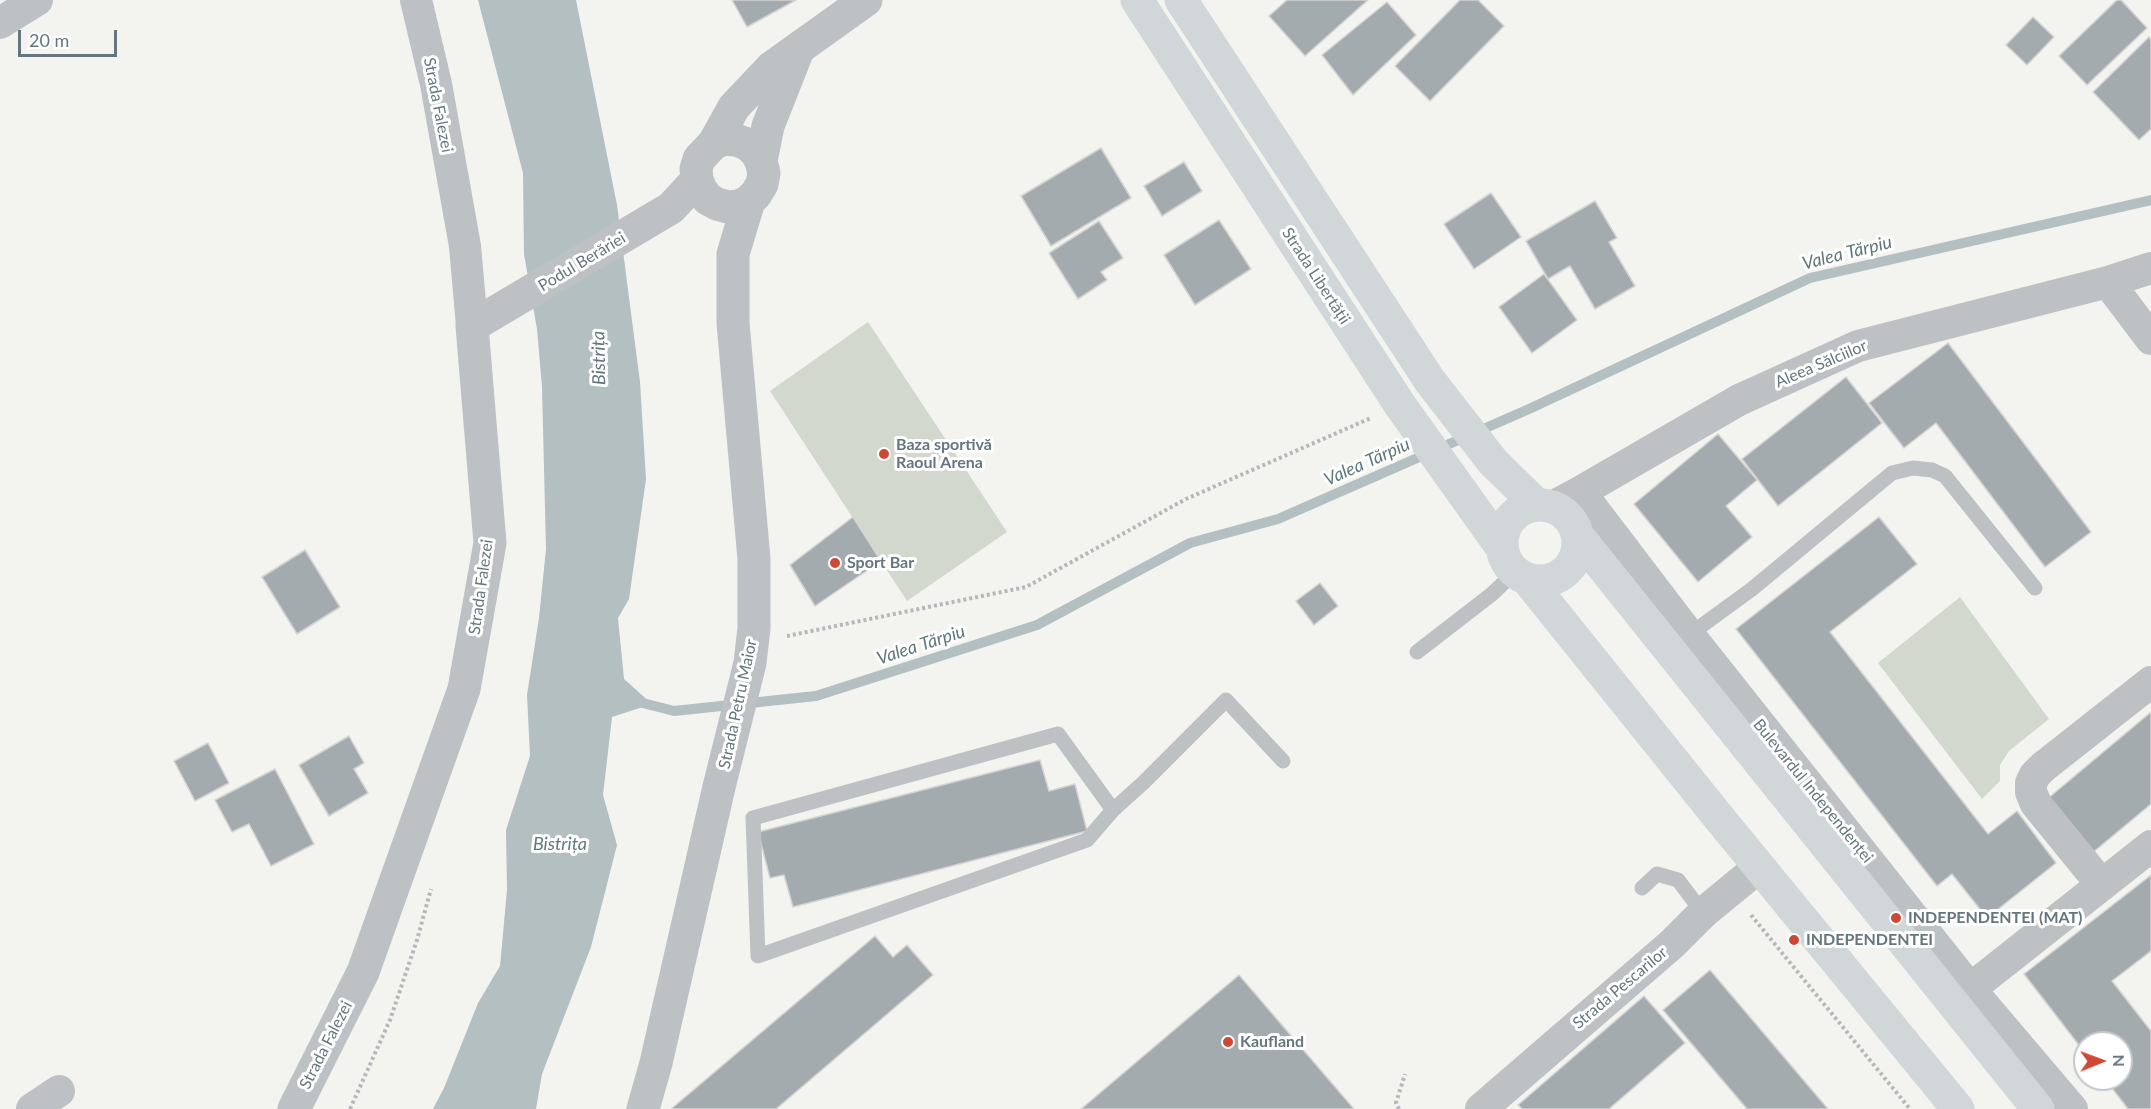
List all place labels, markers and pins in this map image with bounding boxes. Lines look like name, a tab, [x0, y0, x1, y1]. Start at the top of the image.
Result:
place label: Baza sportivă Raoul Arena	[896, 435, 992, 473]
marker: Baza sportivă Raoul Arena	[877, 447, 891, 461]
place label: Sport Bar	[847, 553, 914, 573]
marker: Sport Bar	[828, 556, 842, 570]
place label: INDEPENDENTEI (MAT)	[1908, 908, 2082, 928]
marker: INDEPENDENTEI (MAT)	[1889, 911, 1903, 925]
place label: INDEPENDENTEI	[1806, 930, 1933, 950]
marker: INDEPENDENTEI	[1787, 933, 1801, 947]
place label: Kaufland	[1240, 1032, 1304, 1052]
marker: Kaufland	[1221, 1035, 1235, 1049]

